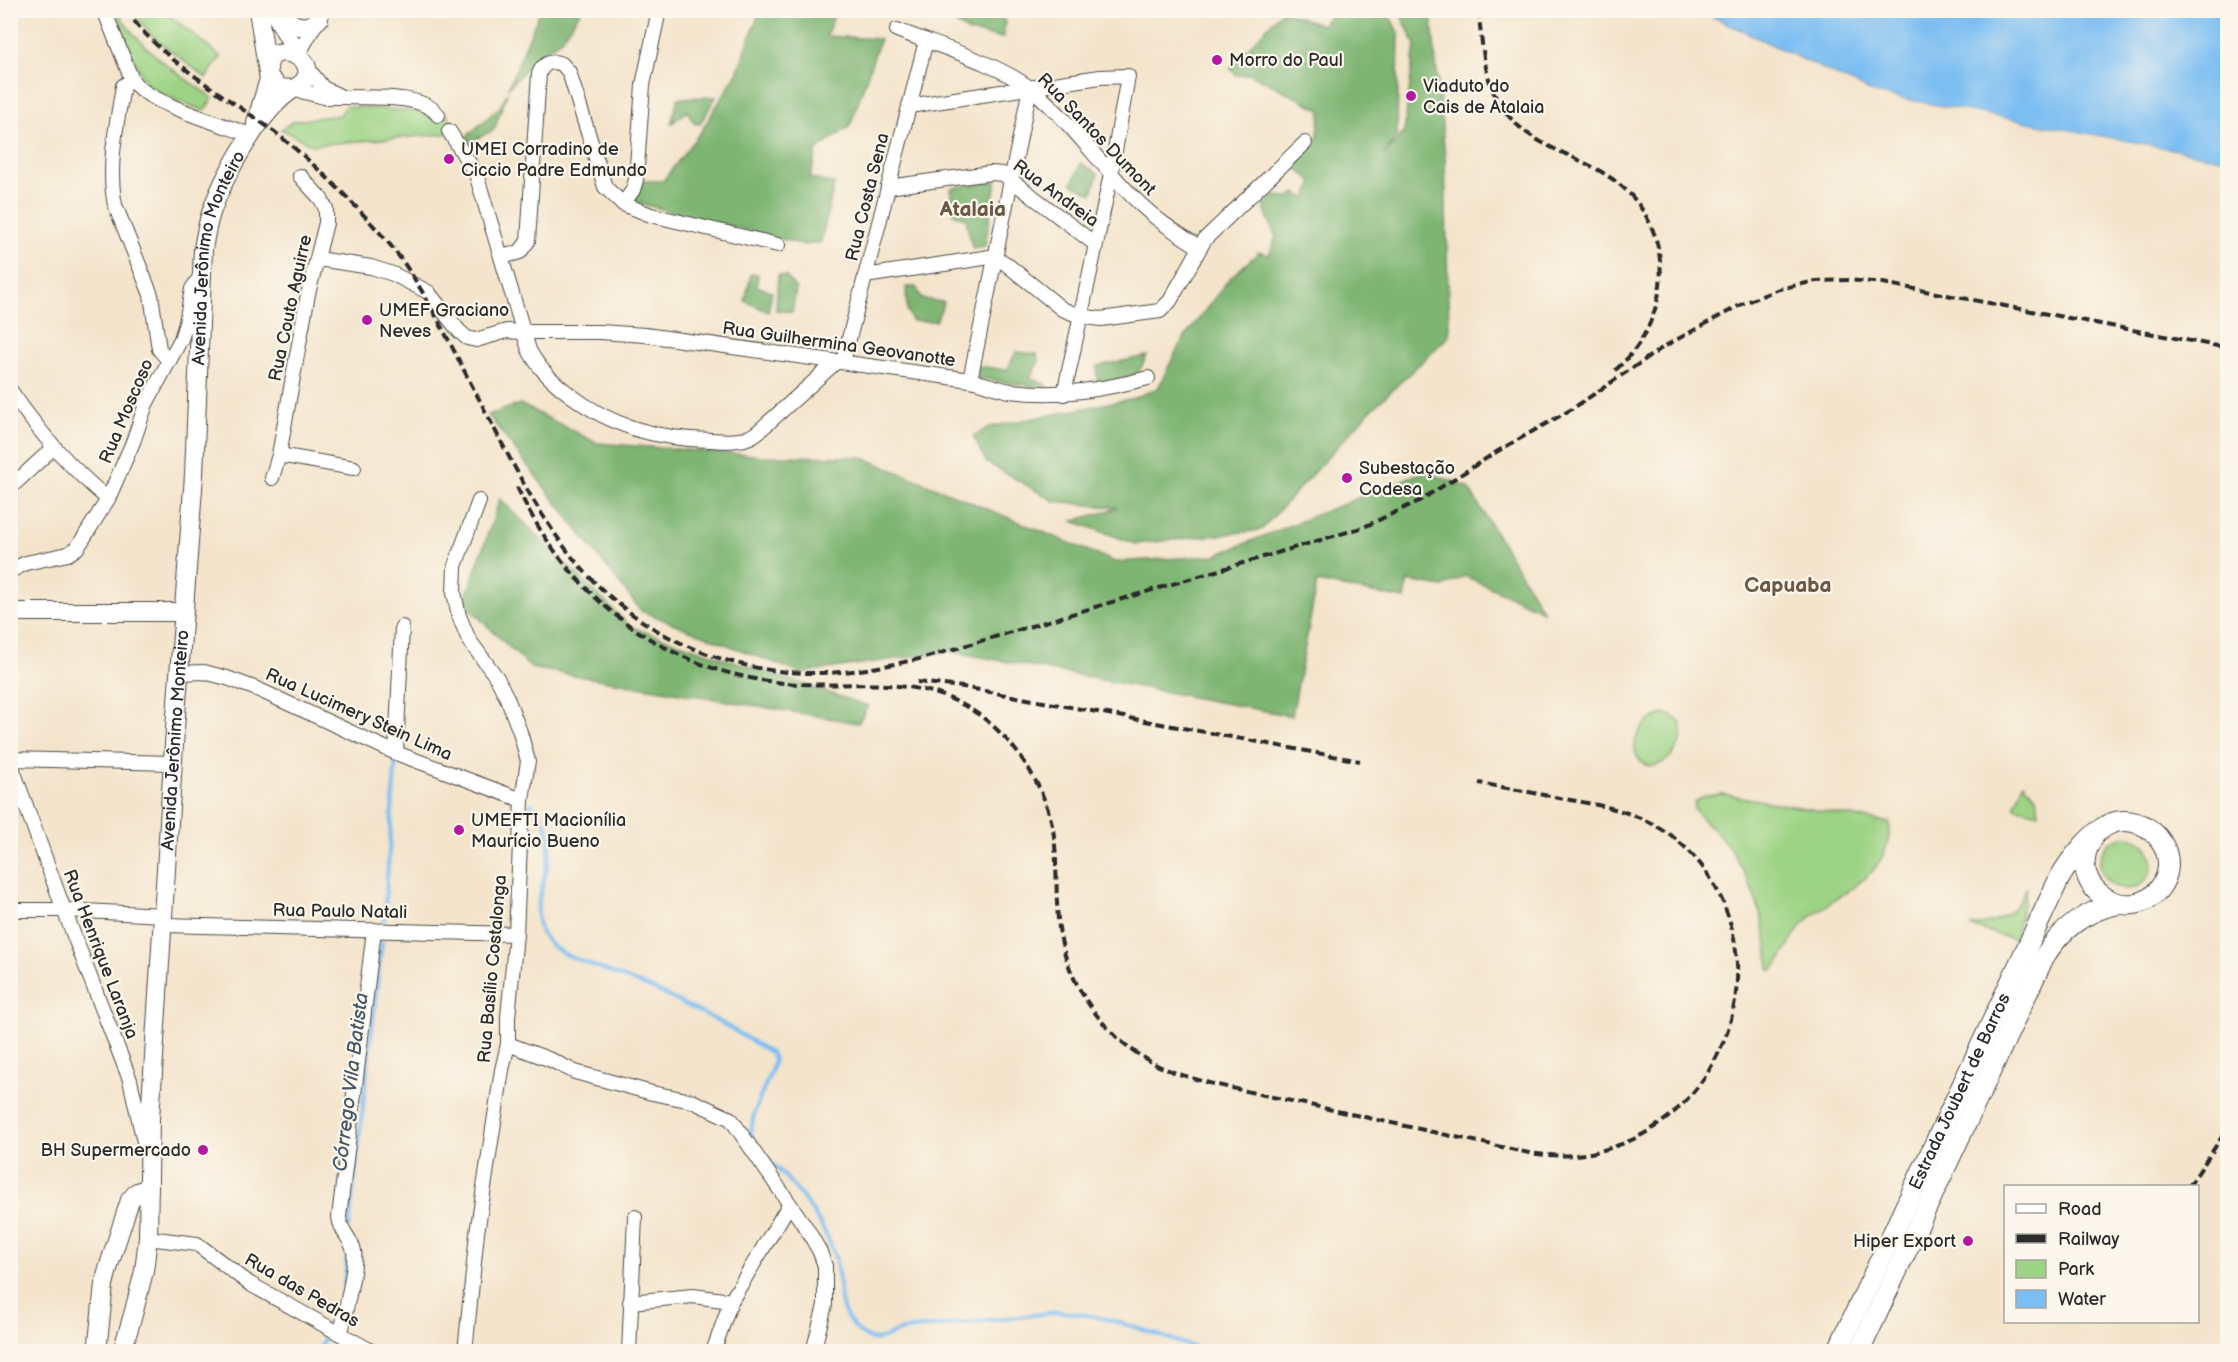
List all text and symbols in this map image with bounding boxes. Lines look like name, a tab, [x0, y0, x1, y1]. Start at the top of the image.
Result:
place label: Morro do Paul	[1229, 50, 1343, 71]
marker: Morro do Paul	[1210, 53, 1224, 67]
street label: Rua Santos Dumont	[1033, 69, 1161, 200]
place label: Viaduto do Cais de Atalaia	[1423, 76, 1544, 118]
marker: Viaduto do Cais de Atalaia	[1404, 89, 1418, 103]
street label: Rua Costa Sena	[841, 131, 894, 263]
place label: UMEI Corradino de Ciccio Padre Edmundo	[461, 139, 647, 181]
street label: Avenida Jerônimo Monteiro	[188, 147, 250, 366]
marker: UMEI Corradino de Ciccio Padre Edmundo	[442, 152, 456, 166]
street label: Rua Andreia	[1009, 155, 1103, 231]
district label: Atalaia	[939, 197, 1006, 222]
street label: Rua Couto Aguirre	[265, 233, 316, 383]
place label: UMEF Graciano Neves	[379, 300, 509, 342]
marker: UMEF Graciano Neves	[360, 313, 374, 327]
street label: Rua Guilhermina Geovanotte	[721, 318, 957, 371]
street label: Rua Moscoso	[95, 356, 158, 467]
place label: Subestação Codesa	[1359, 458, 1455, 500]
marker: Subestação Codesa	[1340, 471, 1354, 485]
district label: Capuaba	[1744, 573, 1832, 598]
street label: Avenida Jerônimo Monteiro	[157, 629, 193, 851]
street label: Rua Lucimery Stein Lima	[262, 664, 455, 765]
place label: UMEFTI Macionília Maurício Bueno	[471, 810, 626, 852]
marker: UMEFTI Macionília Maurício Bueno	[452, 823, 466, 837]
street label: Rua Henrique Laranja	[59, 867, 143, 1042]
street label: Rua Basílio Costalonga	[474, 874, 511, 1064]
street label: Rua Paulo Natali	[272, 900, 408, 923]
street label: Estrada Joubert de Barros	[1905, 990, 2015, 1193]
water label: Córrego Vila Batista	[328, 991, 374, 1173]
place label: BH Supermercado	[40, 1140, 191, 1161]
marker: BH Supermercado	[196, 1143, 210, 1157]
legend	[2004, 1185, 2199, 1323]
text: Road	[2058, 1199, 2102, 1220]
text: Railway	[2058, 1229, 2120, 1250]
place label: Hiper Export	[1853, 1231, 1956, 1252]
marker: Hiper Export	[1961, 1234, 1975, 1248]
street label: Rua das Pedras	[241, 1249, 363, 1332]
text: Park	[2058, 1259, 2094, 1280]
text: Water	[2058, 1289, 2106, 1310]

